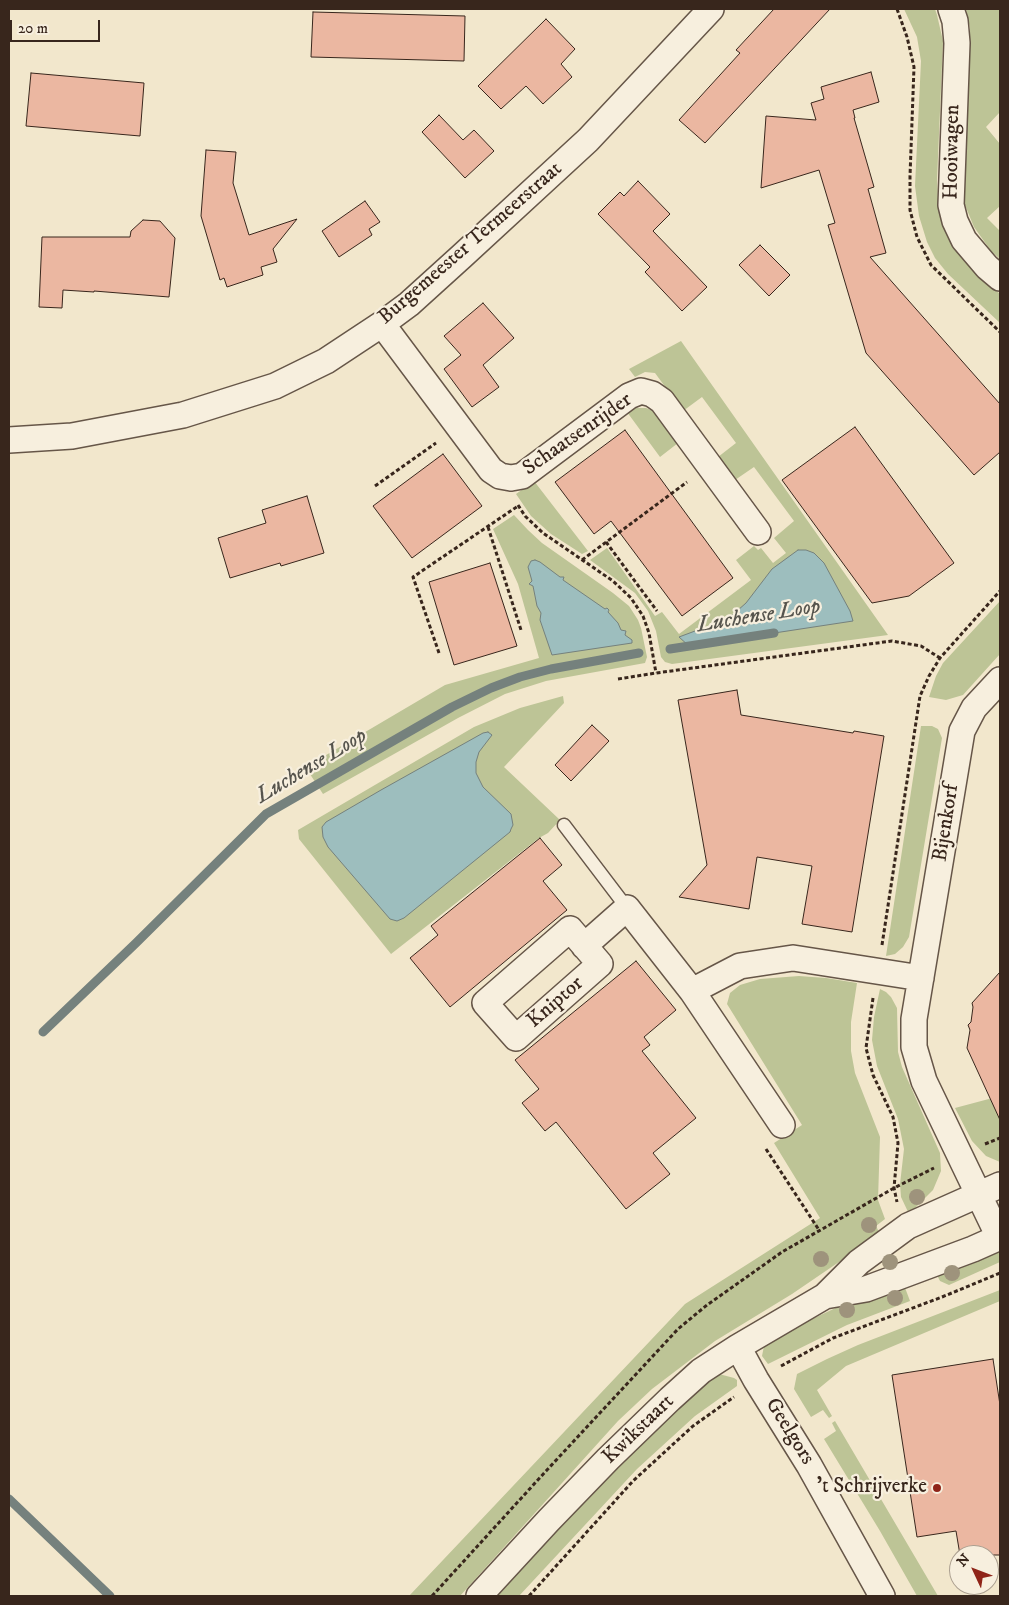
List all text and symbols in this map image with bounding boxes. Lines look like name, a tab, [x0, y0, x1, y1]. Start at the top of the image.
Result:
scale bar	[12, 10, 102, 42]
text: 20 m	[18, 19, 48, 38]
street label: Hooiwagen	[940, 104, 966, 200]
street label: Burgemeester Termeerstraat	[374, 157, 568, 331]
street label: Schaatsenrijder	[519, 388, 637, 482]
water label: Luchense Loop	[695, 594, 823, 640]
water label: Luchense Loop	[252, 724, 372, 810]
street label: Bijenkorf	[928, 782, 966, 864]
street label: Kniptor	[523, 972, 589, 1034]
street label: Kwikstaart	[598, 1390, 680, 1470]
street label: Geelgors	[759, 1394, 819, 1470]
place label: 't Schrijverke	[817, 1475, 927, 1501]
marker: 't Schrijverke	[931, 1482, 943, 1494]
north arrow	[949, 1545, 999, 1595]
text: N	[953, 1550, 974, 1571]

